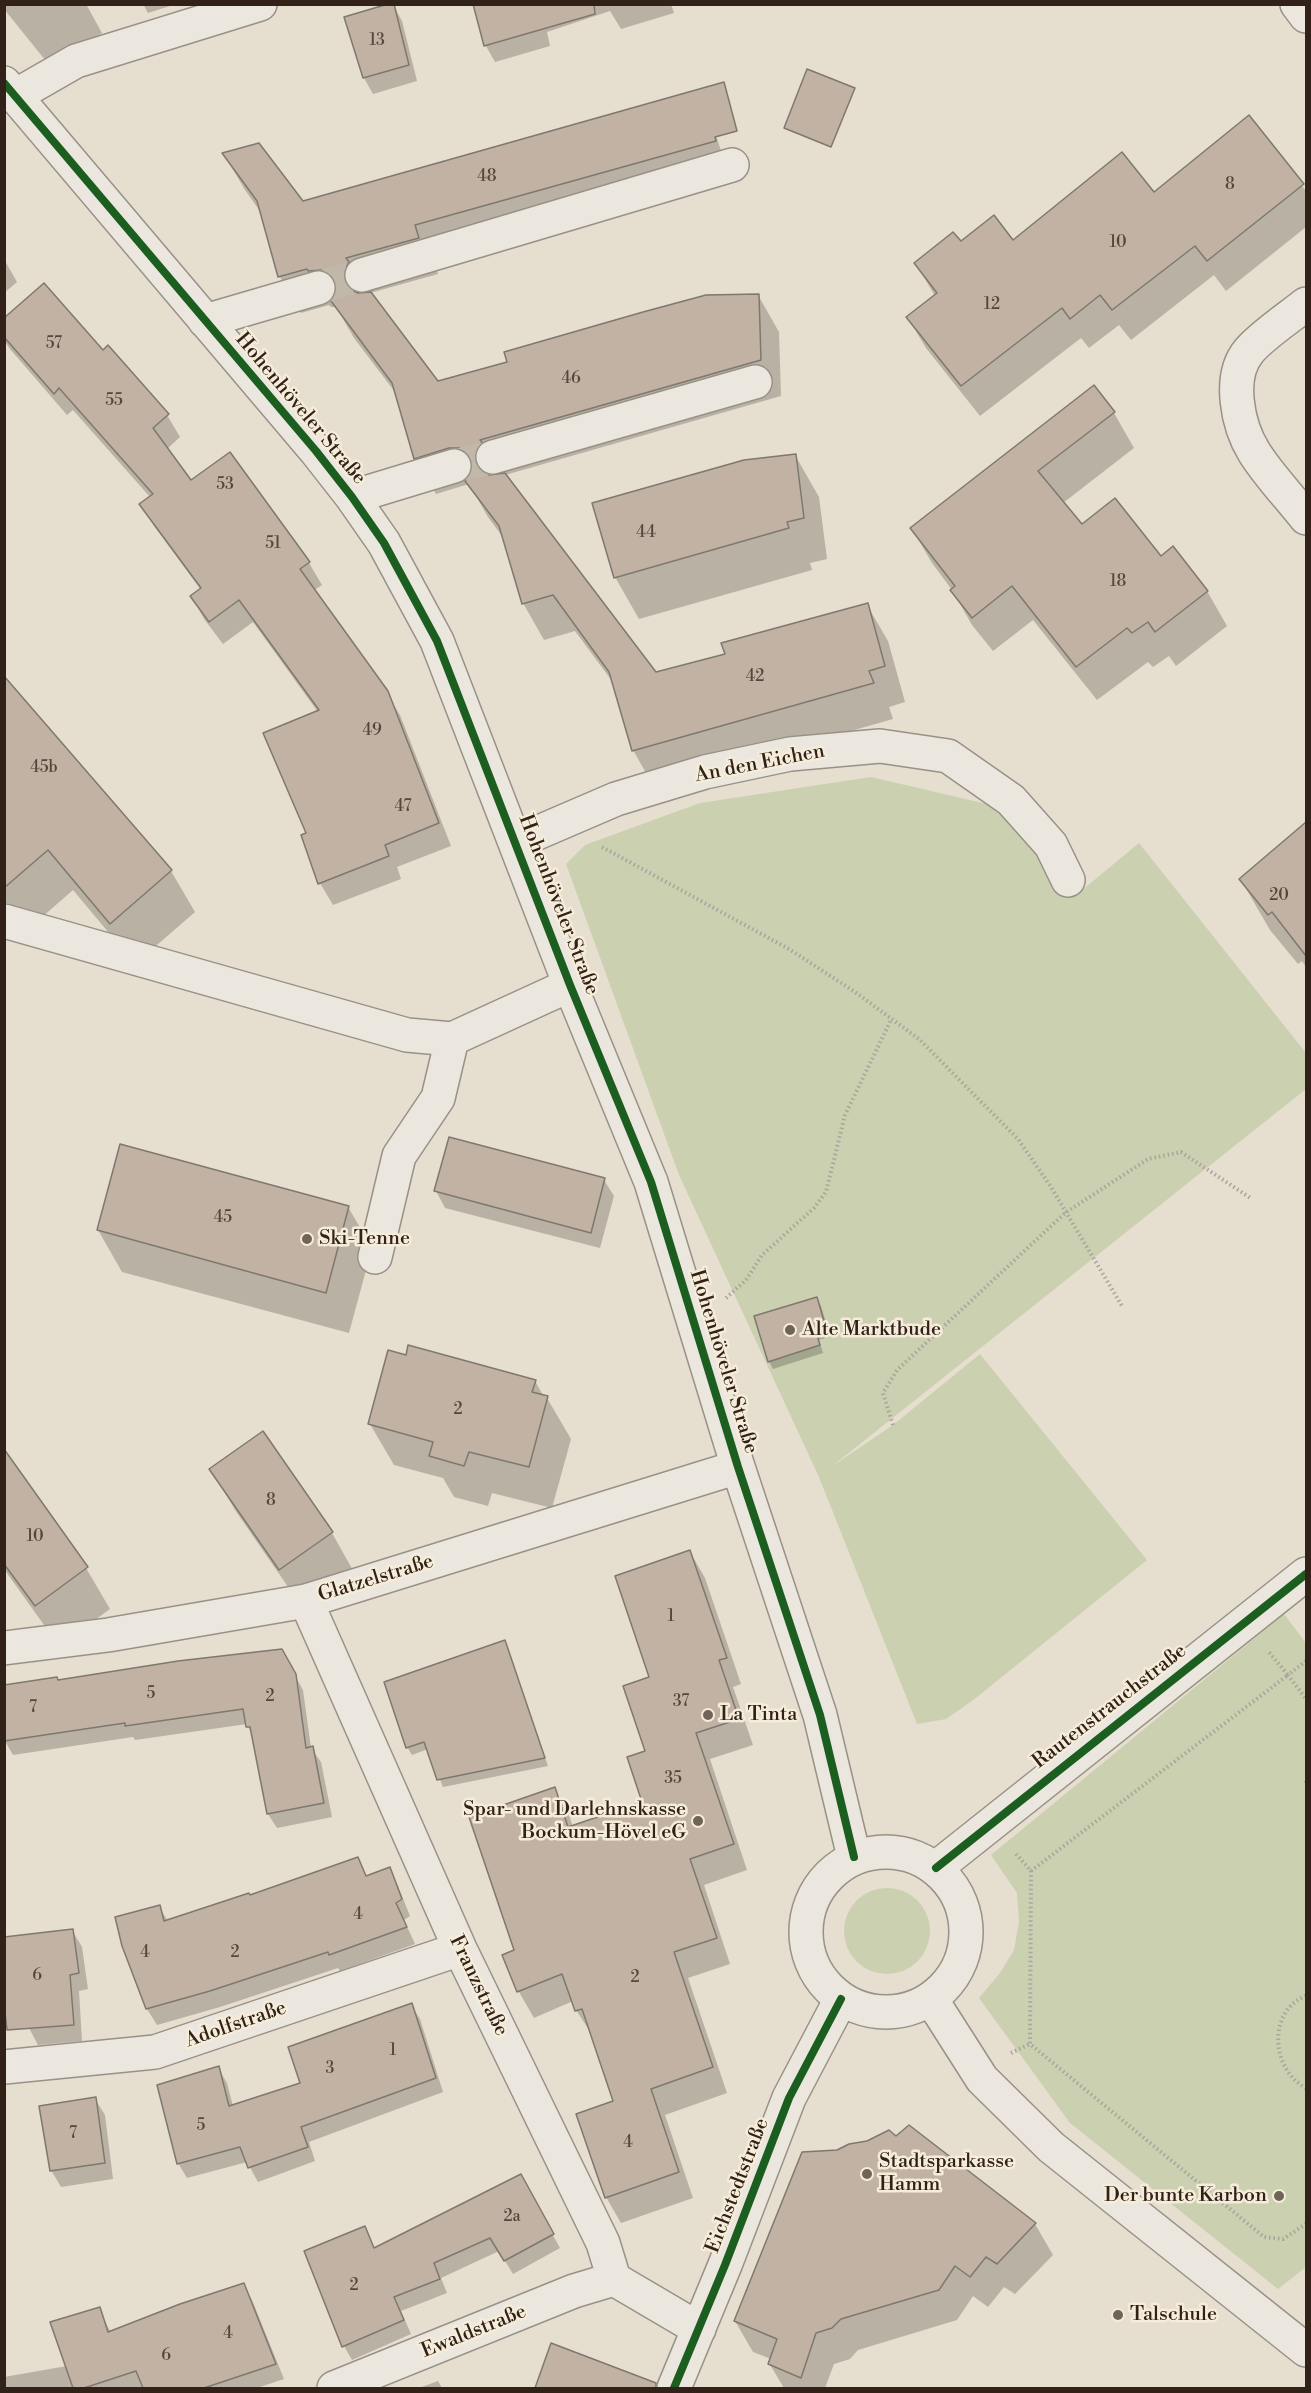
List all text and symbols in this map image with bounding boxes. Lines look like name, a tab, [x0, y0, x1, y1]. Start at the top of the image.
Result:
house number: 13	[369, 31, 385, 51]
house number: 48	[477, 167, 497, 187]
house number: 8	[1225, 175, 1235, 195]
house number: 10	[1110, 233, 1126, 253]
house number: 12	[984, 295, 1000, 315]
street label: Hohenhöveler Straße	[229, 328, 371, 490]
house number: 57	[46, 334, 62, 354]
house number: 46	[561, 369, 581, 389]
house number: 55	[105, 391, 123, 411]
house number: 53	[216, 475, 234, 495]
house number: 44	[636, 523, 656, 543]
house number: 51	[265, 534, 281, 554]
house number: 18	[1110, 572, 1126, 592]
house number: 42	[746, 667, 764, 687]
house number: 49	[362, 721, 382, 741]
street label: An den Eichen	[693, 740, 827, 788]
house number: 45b	[30, 758, 58, 778]
house number: 47	[395, 797, 411, 817]
street label: Hohenhöveler Straße	[513, 812, 603, 998]
house number: 20	[1269, 886, 1289, 906]
house number: 45	[214, 1208, 232, 1228]
place label: Ski-Tenne	[319, 1227, 410, 1251]
marker: Ski-Tenne	[300, 1232, 314, 1246]
street label: Hohenhöveler Straße	[684, 1267, 762, 1457]
place label: Alte Marktbude	[802, 1318, 941, 1342]
marker: Alte Marktbude	[783, 1323, 797, 1337]
house number: 2	[453, 1400, 463, 1420]
house number: 8	[266, 1491, 276, 1511]
house number: 10	[27, 1527, 43, 1547]
street label: Glatzelstraße	[315, 1550, 437, 1608]
house number: 1	[668, 1607, 674, 1627]
street label: Rautenstrauchstraße	[1028, 1639, 1192, 1775]
house number: 5	[147, 1684, 155, 1704]
house number: 2	[265, 1687, 275, 1707]
house number: 37	[673, 1692, 689, 1712]
house number: 7	[29, 1698, 37, 1718]
place label: La Tinta	[720, 1703, 797, 1727]
marker: La Tinta	[701, 1708, 715, 1722]
house number: 35	[664, 1769, 682, 1789]
place label: Spar- und Darlehnskasse Bockum-Hövel eG	[463, 1798, 686, 1845]
marker: Spar- und Darlehnskasse Bockum-Hövel eG	[691, 1814, 705, 1828]
house number: 4	[353, 1905, 363, 1925]
street label: Franzstraße	[443, 1932, 513, 2040]
house number: 4	[140, 1943, 150, 1963]
house number: 2	[230, 1943, 240, 1963]
house number: 6	[32, 1966, 42, 1986]
house number: 2	[630, 1968, 640, 1988]
street label: Adolfstraße	[182, 1997, 290, 2053]
house number: 1	[390, 2041, 396, 2061]
house number: 3	[326, 2059, 334, 2079]
street label: Eichstedtstraße	[701, 2115, 775, 2257]
house number: 5	[197, 2116, 205, 2136]
house number: 7	[69, 2124, 77, 2144]
house number: 4	[623, 2133, 633, 2153]
place label: Stadtsparkasse Hamm	[879, 2150, 1014, 2197]
marker: Stadtsparkasse Hamm	[860, 2167, 874, 2181]
place label: Der bunte Karbon	[1104, 2184, 1267, 2208]
marker: Der bunte Karbon	[1272, 2189, 1286, 2203]
house number: 2a	[503, 2207, 521, 2227]
house number: 2	[349, 2276, 359, 2296]
street label: Ewaldstraße	[418, 2300, 530, 2364]
place label: Talschule	[1130, 2303, 1217, 2327]
marker: Talschule	[1111, 2308, 1125, 2322]
house number: 4	[223, 2324, 233, 2344]
house number: 6	[161, 2346, 171, 2366]

